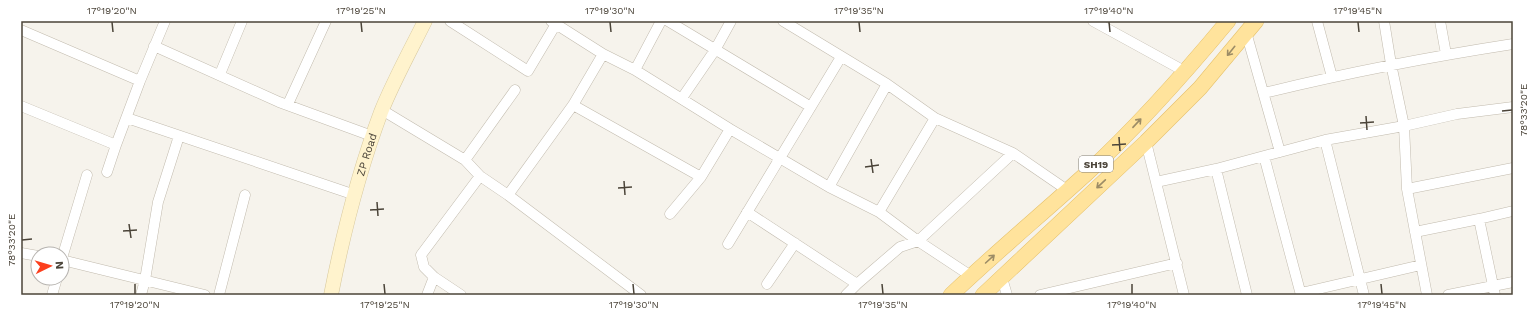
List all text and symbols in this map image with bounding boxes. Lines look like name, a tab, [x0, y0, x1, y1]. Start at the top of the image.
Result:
text: 17°19'20"N	[87, 5, 137, 16]
text: 17°19'25"N	[336, 5, 386, 16]
text: 17°19'30"N	[585, 5, 635, 16]
text: 17°19'35"N	[834, 5, 884, 16]
text: 17°19'40"N	[1084, 5, 1134, 16]
text: 17°19'45"N	[1334, 5, 1382, 16]
one-way arrow	[1226, 46, 1235, 56]
text: 78°33'20"E	[1518, 84, 1529, 136]
one-way arrow	[1132, 118, 1141, 128]
street label: ZP Road	[354, 131, 379, 177]
road number: SH19	[1079, 156, 1113, 172]
one-way arrow	[1096, 179, 1106, 189]
text: 78°33'20"E	[6, 214, 17, 266]
north arrow	[30, 246, 70, 286]
one-way arrow	[985, 254, 995, 264]
text: N	[53, 261, 66, 270]
text: 17°19'20"N	[110, 299, 160, 310]
text: 17°19'25"N	[360, 299, 410, 310]
text: 17°19'30"N	[609, 299, 659, 310]
text: 17°19'35"N	[858, 299, 908, 310]
text: 17°19'40"N	[1107, 299, 1157, 310]
text: 17°19'45"N	[1358, 299, 1406, 310]

